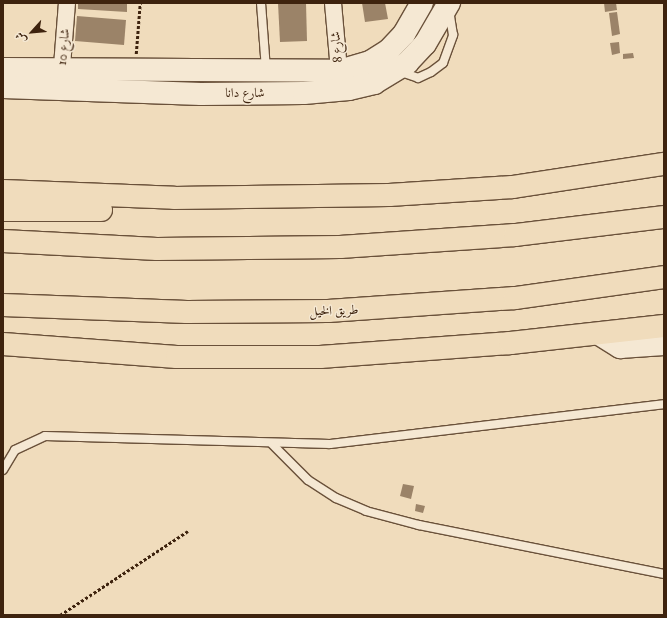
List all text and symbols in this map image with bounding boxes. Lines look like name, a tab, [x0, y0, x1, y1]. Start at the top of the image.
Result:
north arrow	[12, 12, 52, 52]
street label: شارع 10	[55, 28, 73, 66]
text: ش	[13, 30, 29, 45]
street label: شارع 8	[328, 31, 346, 63]
street label: شارع دانا	[225, 85, 265, 101]
street label: طريق الخيل	[309, 302, 359, 320]

